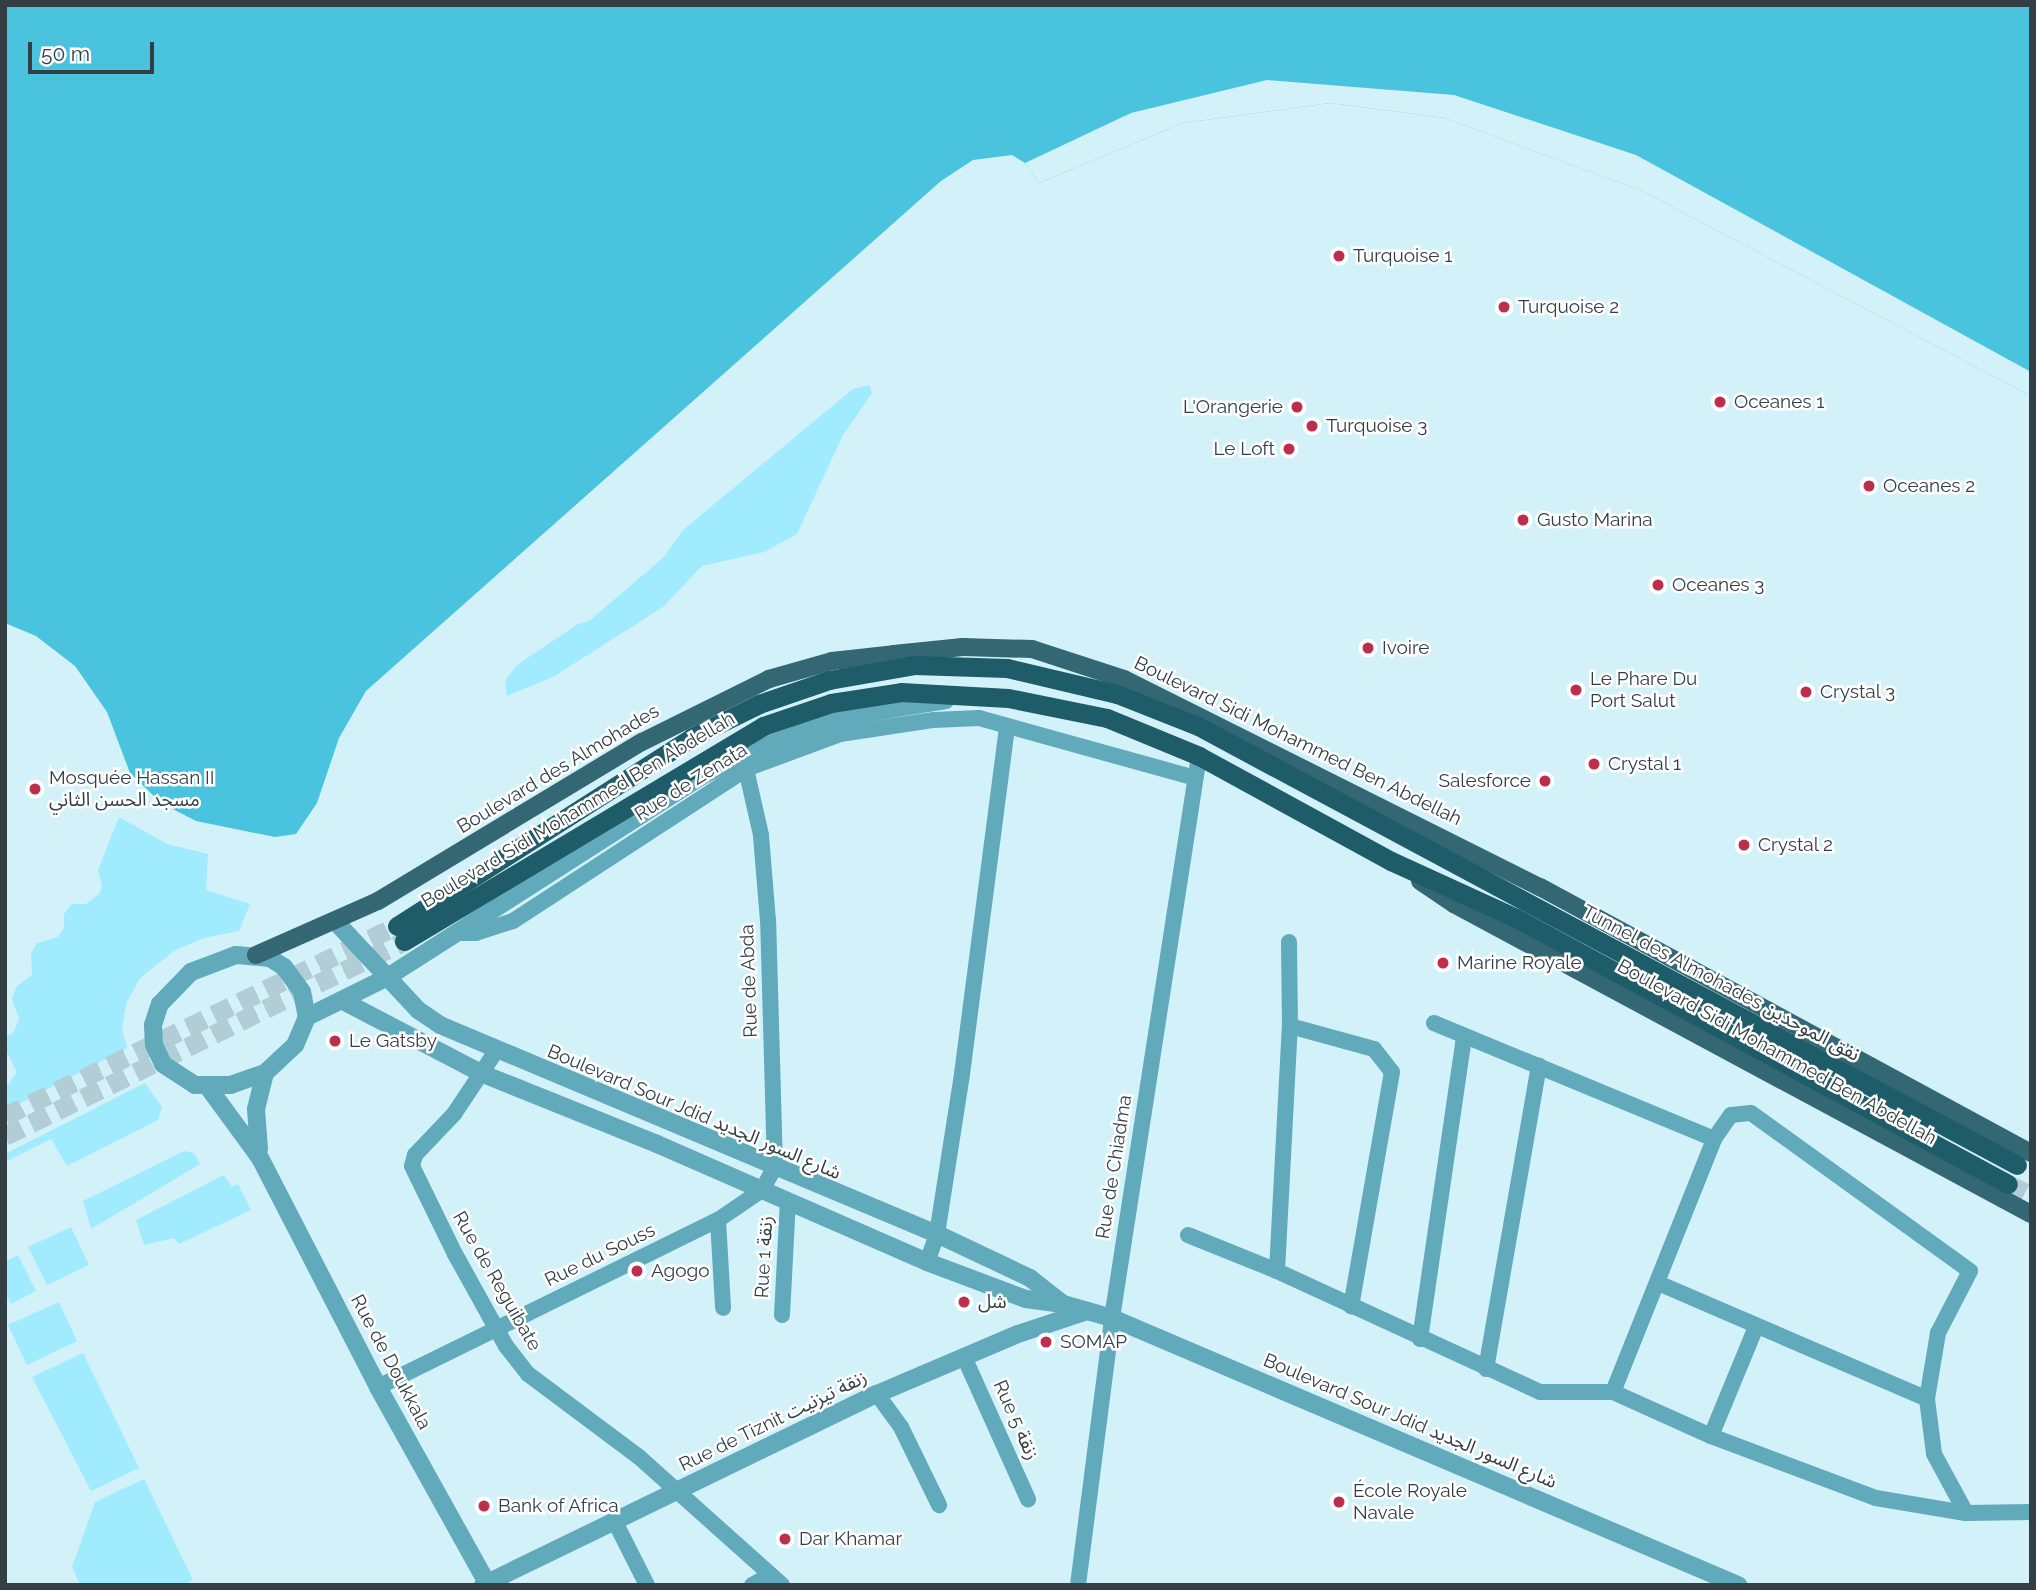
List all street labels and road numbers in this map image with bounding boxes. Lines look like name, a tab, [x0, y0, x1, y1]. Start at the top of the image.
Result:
street label: Boulevard Sidi Mohammed Ben Abdellah	[1130, 651, 1466, 831]
street label: Boulevard des Almohades	[453, 699, 663, 839]
street label: Boulevard Sidi Mohammed Ben Abdellah	[417, 707, 739, 913]
street label: Rue de Zenata	[631, 738, 751, 826]
street label: Tunnel des Almohades نفق الموحدين	[1578, 900, 1864, 1066]
street label: Rue de Abda	[736, 924, 762, 1038]
street label: Boulevard Sidi Mohammed Ben Abdellah	[1613, 954, 1941, 1150]
street label: Boulevard Sour Jdid شارع السور الجديد	[543, 1039, 845, 1185]
street label: Rue de Chiadma	[1091, 1093, 1137, 1241]
street label: Rue de Reguibate	[448, 1207, 546, 1355]
street label: Rue 1 زنقة	[750, 1215, 778, 1299]
street label: Rue du Souss	[541, 1218, 659, 1292]
street label: Rue de Doukkala	[346, 1291, 436, 1433]
street label: Boulevard Sour Jdid شارع السور الجديد	[1259, 1348, 1561, 1494]
street label: Rue de Tiznit زنقة تيزنيت	[675, 1365, 871, 1477]
street label: Rue 5 زنقة	[988, 1377, 1044, 1463]

